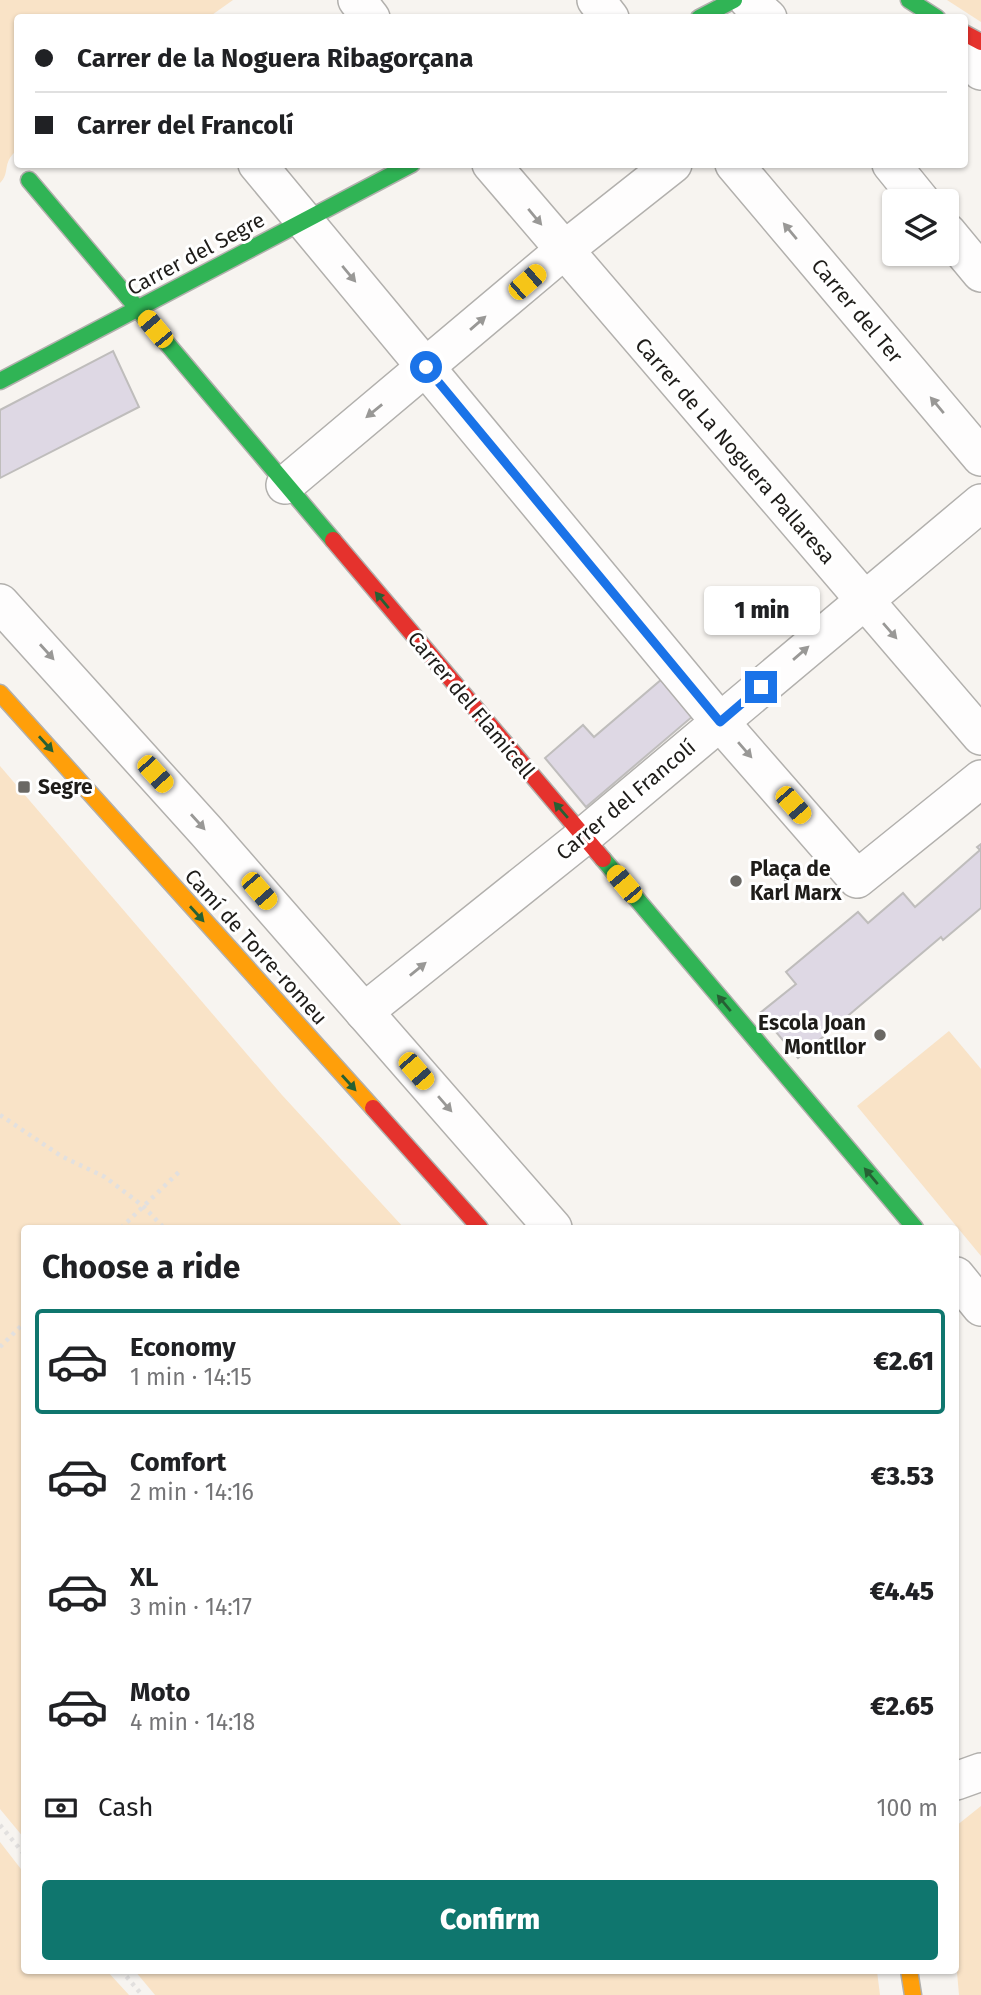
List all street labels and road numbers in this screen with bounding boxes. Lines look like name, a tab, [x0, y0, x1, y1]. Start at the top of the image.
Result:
street label: Carrer del Segre	[123, 207, 269, 301]
street label: Carrer del Ter	[806, 253, 908, 369]
street label: Carrer de La Noguera Pallaresa	[630, 332, 840, 570]
street label: Carrer del Flamicell	[402, 626, 540, 784]
street label: Carrer del Francolí	[551, 734, 701, 866]
street label: Camí de Torre-romeu	[179, 864, 333, 1030]

